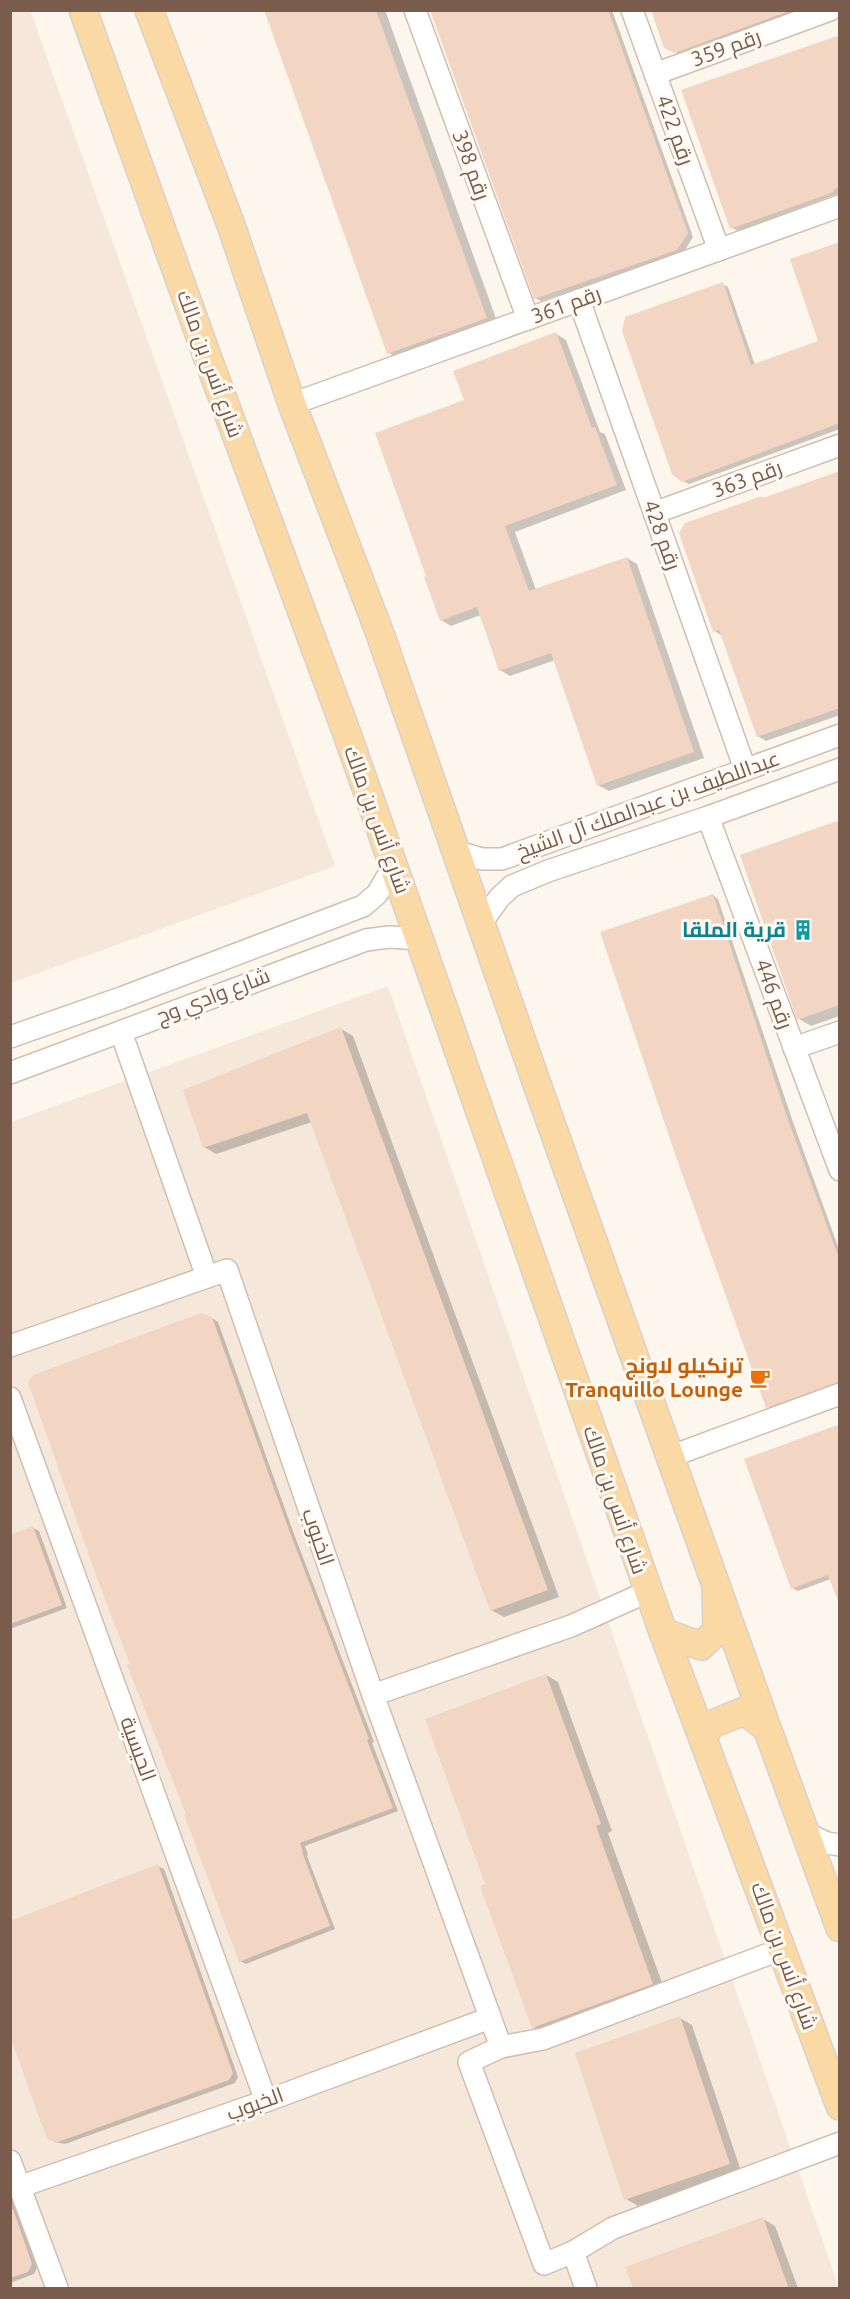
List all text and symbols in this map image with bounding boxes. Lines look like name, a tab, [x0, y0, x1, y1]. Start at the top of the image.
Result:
street label: رقم 359	[688, 23, 765, 74]
street label: رقم 422	[649, 92, 700, 169]
street label: رقم 398	[445, 127, 496, 204]
street label: رقم 361	[528, 280, 605, 331]
street label: شارع أنس بن مالك	[170, 287, 249, 442]
street label: رقم 363	[709, 454, 786, 505]
street label: رقم 428	[636, 497, 687, 574]
street label: شارع أنس بن مالك	[337, 743, 416, 898]
street label: عبداللطيف بن عبدالملك آل الشيخ	[513, 745, 784, 866]
place label: قرية الملقا	[682, 917, 786, 942]
building icon: قرية الملقا	[791, 918, 815, 942]
street label: رقم 446	[748, 956, 799, 1033]
street label: شارع وادي وج	[152, 962, 275, 1032]
place label: ترنكيلو لاونج Tranquillo Lounge	[565, 1353, 744, 1401]
cafe icon: ترنكيلو لاونج Tranquillo Lounge	[748, 1366, 772, 1390]
street label: شارع أنس بن مالك	[576, 1422, 653, 1578]
street label: الخبوب	[297, 1505, 340, 1569]
street label: الحيسية	[116, 1713, 162, 1784]
street label: شارع أنس بن مالك	[744, 1879, 823, 2034]
street label: الخبوب	[223, 2082, 287, 2125]

